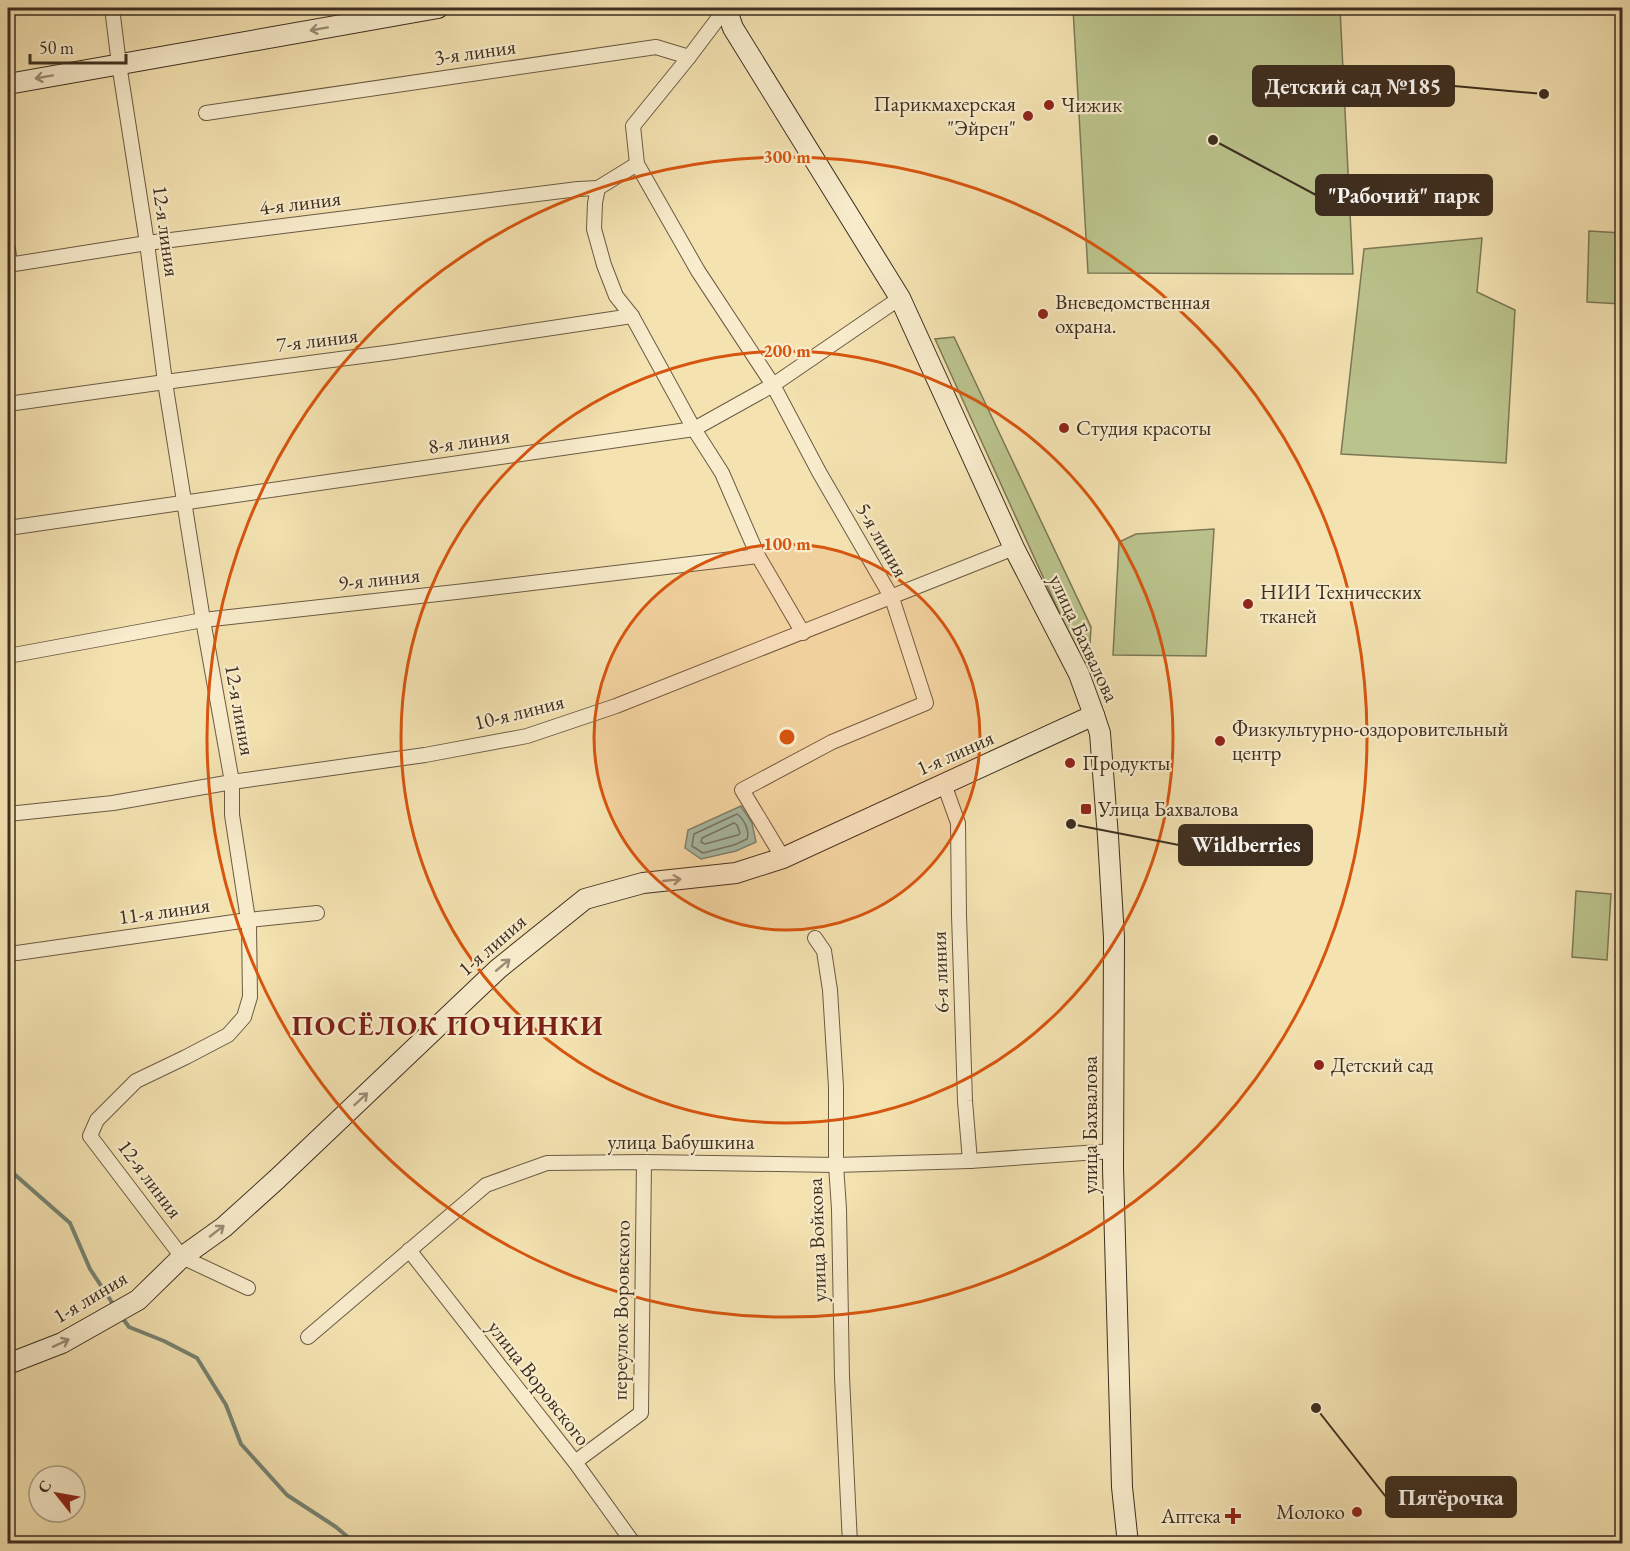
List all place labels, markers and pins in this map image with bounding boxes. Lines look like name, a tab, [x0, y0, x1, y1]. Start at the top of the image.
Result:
callout: Детский сад №185	[1253, 66, 1454, 106]
place label: Парикмахерская "Эйрен"	[873, 90, 1016, 141]
place label: Чижик	[1061, 91, 1122, 118]
marker: Чижик	[1042, 98, 1056, 112]
marker: Парикмахерская "Эйрен"	[1021, 109, 1035, 123]
callout: "Рабочий" парк	[1316, 175, 1492, 215]
place label: Вневедомственная охрана.	[1055, 288, 1210, 339]
marker: Вневедомственная охрана.	[1036, 307, 1050, 321]
place label: Студия красоты	[1076, 414, 1211, 441]
marker: Студия красоты	[1057, 421, 1071, 435]
place label: НИИ Технических тканей	[1260, 578, 1422, 629]
marker: НИИ Технических тканей	[1241, 597, 1255, 611]
place label: Физкультурно-оздоровительный центр	[1232, 715, 1508, 766]
centre of rings	[777, 727, 797, 747]
marker: Физкультурно-оздоровительный центр	[1213, 734, 1227, 748]
place label: Продукты	[1082, 749, 1171, 776]
marker: Продукты	[1063, 756, 1077, 770]
place label: Улица Бахвалова	[1097, 795, 1239, 822]
marker: Улица Бахвалова	[1079, 802, 1093, 816]
callout: Wildberries	[1179, 825, 1312, 865]
place label: Детский сад	[1331, 1051, 1434, 1078]
marker: Детский сад	[1312, 1058, 1326, 1072]
callout: Пятёрочка	[1386, 1477, 1516, 1517]
place label: Молоко	[1276, 1498, 1345, 1525]
place label: Аптека	[1160, 1502, 1222, 1529]
marker: Молоко	[1350, 1505, 1364, 1519]
marker: Аптека	[1226, 1509, 1240, 1523]

